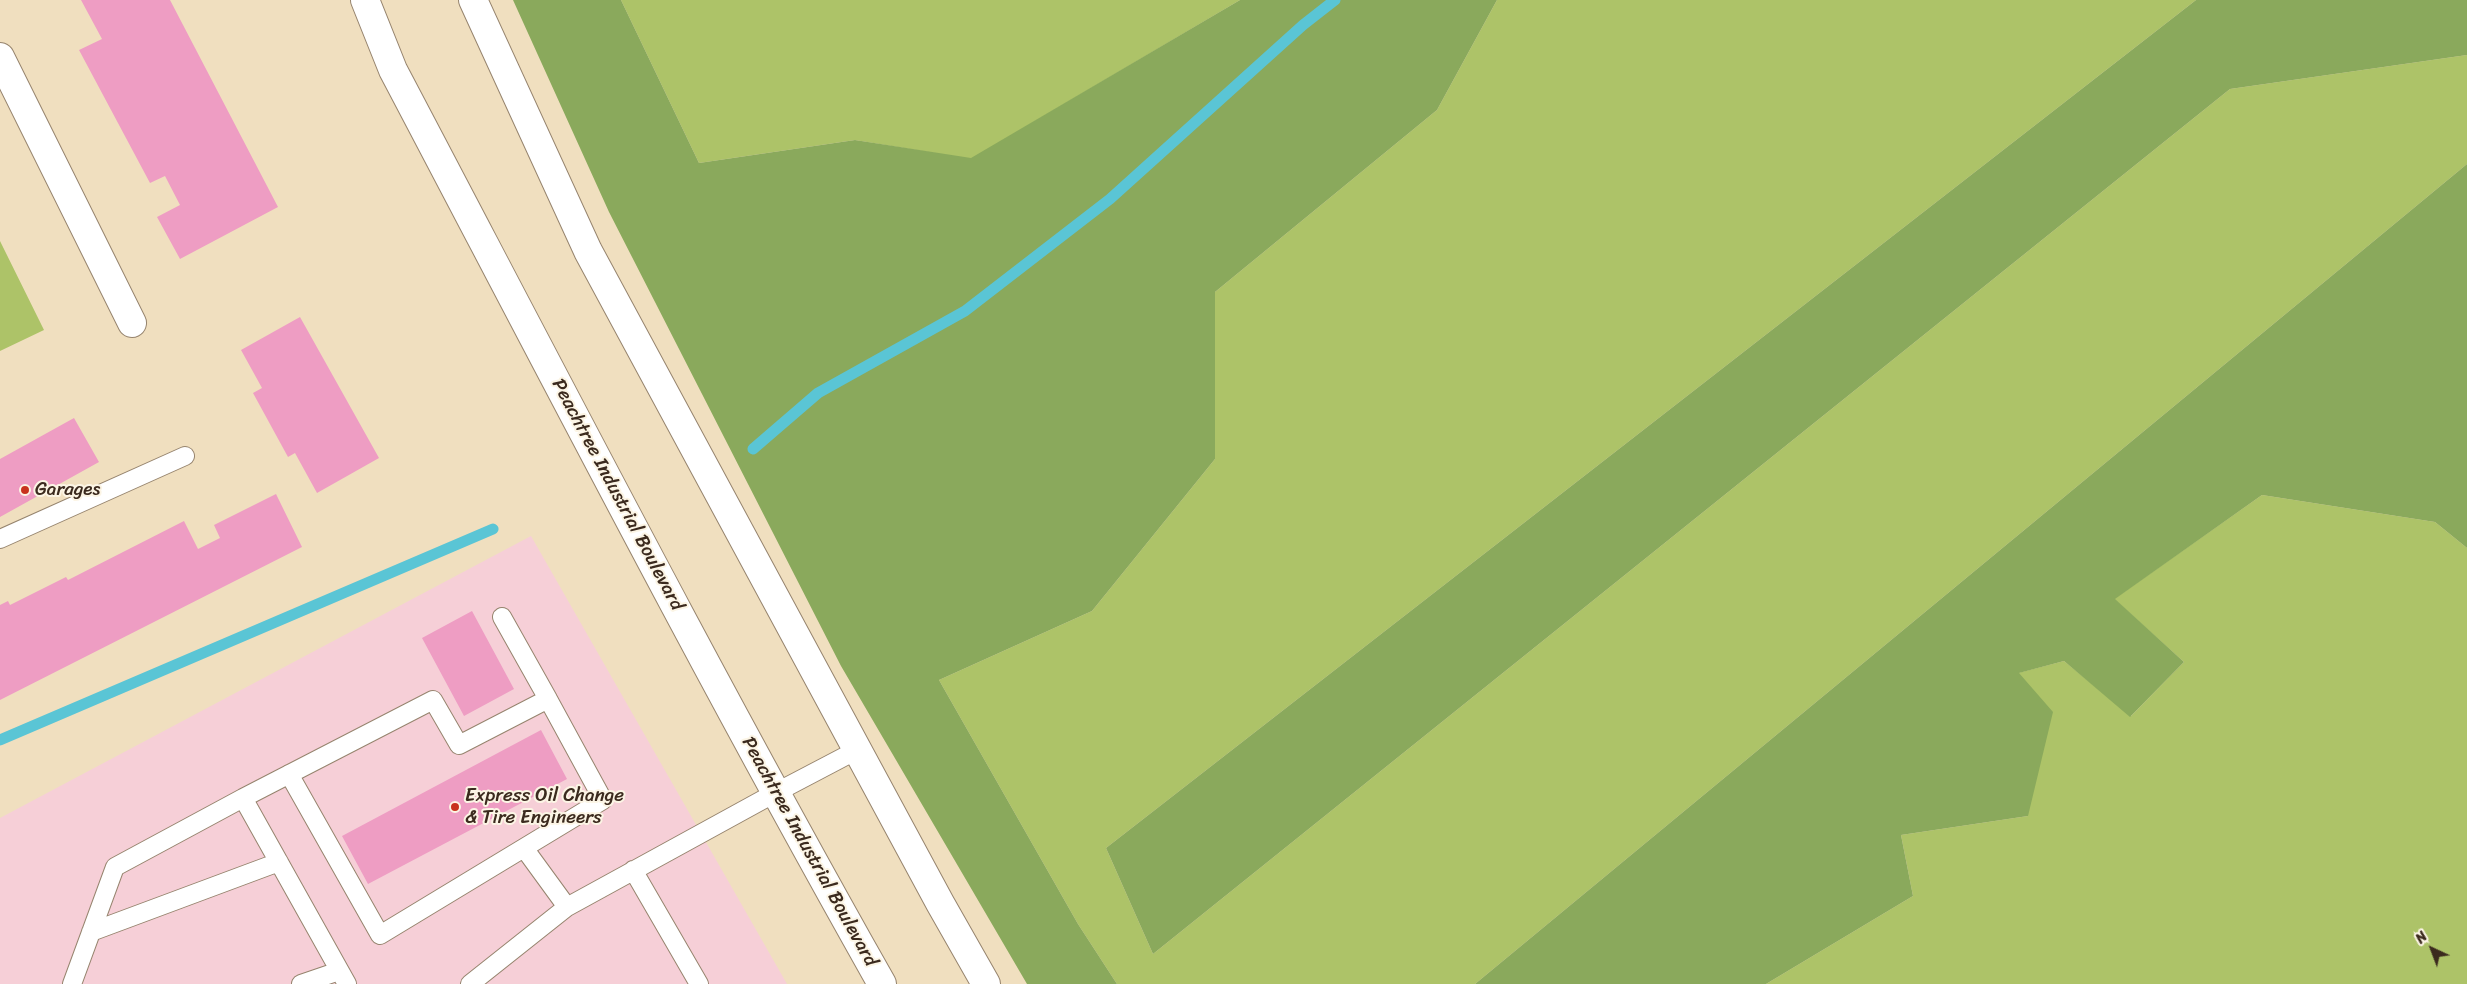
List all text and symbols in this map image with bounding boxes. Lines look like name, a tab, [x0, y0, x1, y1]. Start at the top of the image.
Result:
street label: Peachtree Industrial Boulevard	[546, 375, 688, 615]
place label: Garages	[35, 479, 100, 501]
marker: Garages	[19, 484, 31, 496]
street label: Peachtree Industrial Boulevard	[736, 733, 882, 971]
place label: Express Oil Change & Tire Engineers	[465, 785, 624, 829]
marker: Express Oil Change & Tire Engineers	[449, 801, 461, 813]
north arrow	[2407, 924, 2457, 974]
text: N	[2409, 925, 2433, 950]

